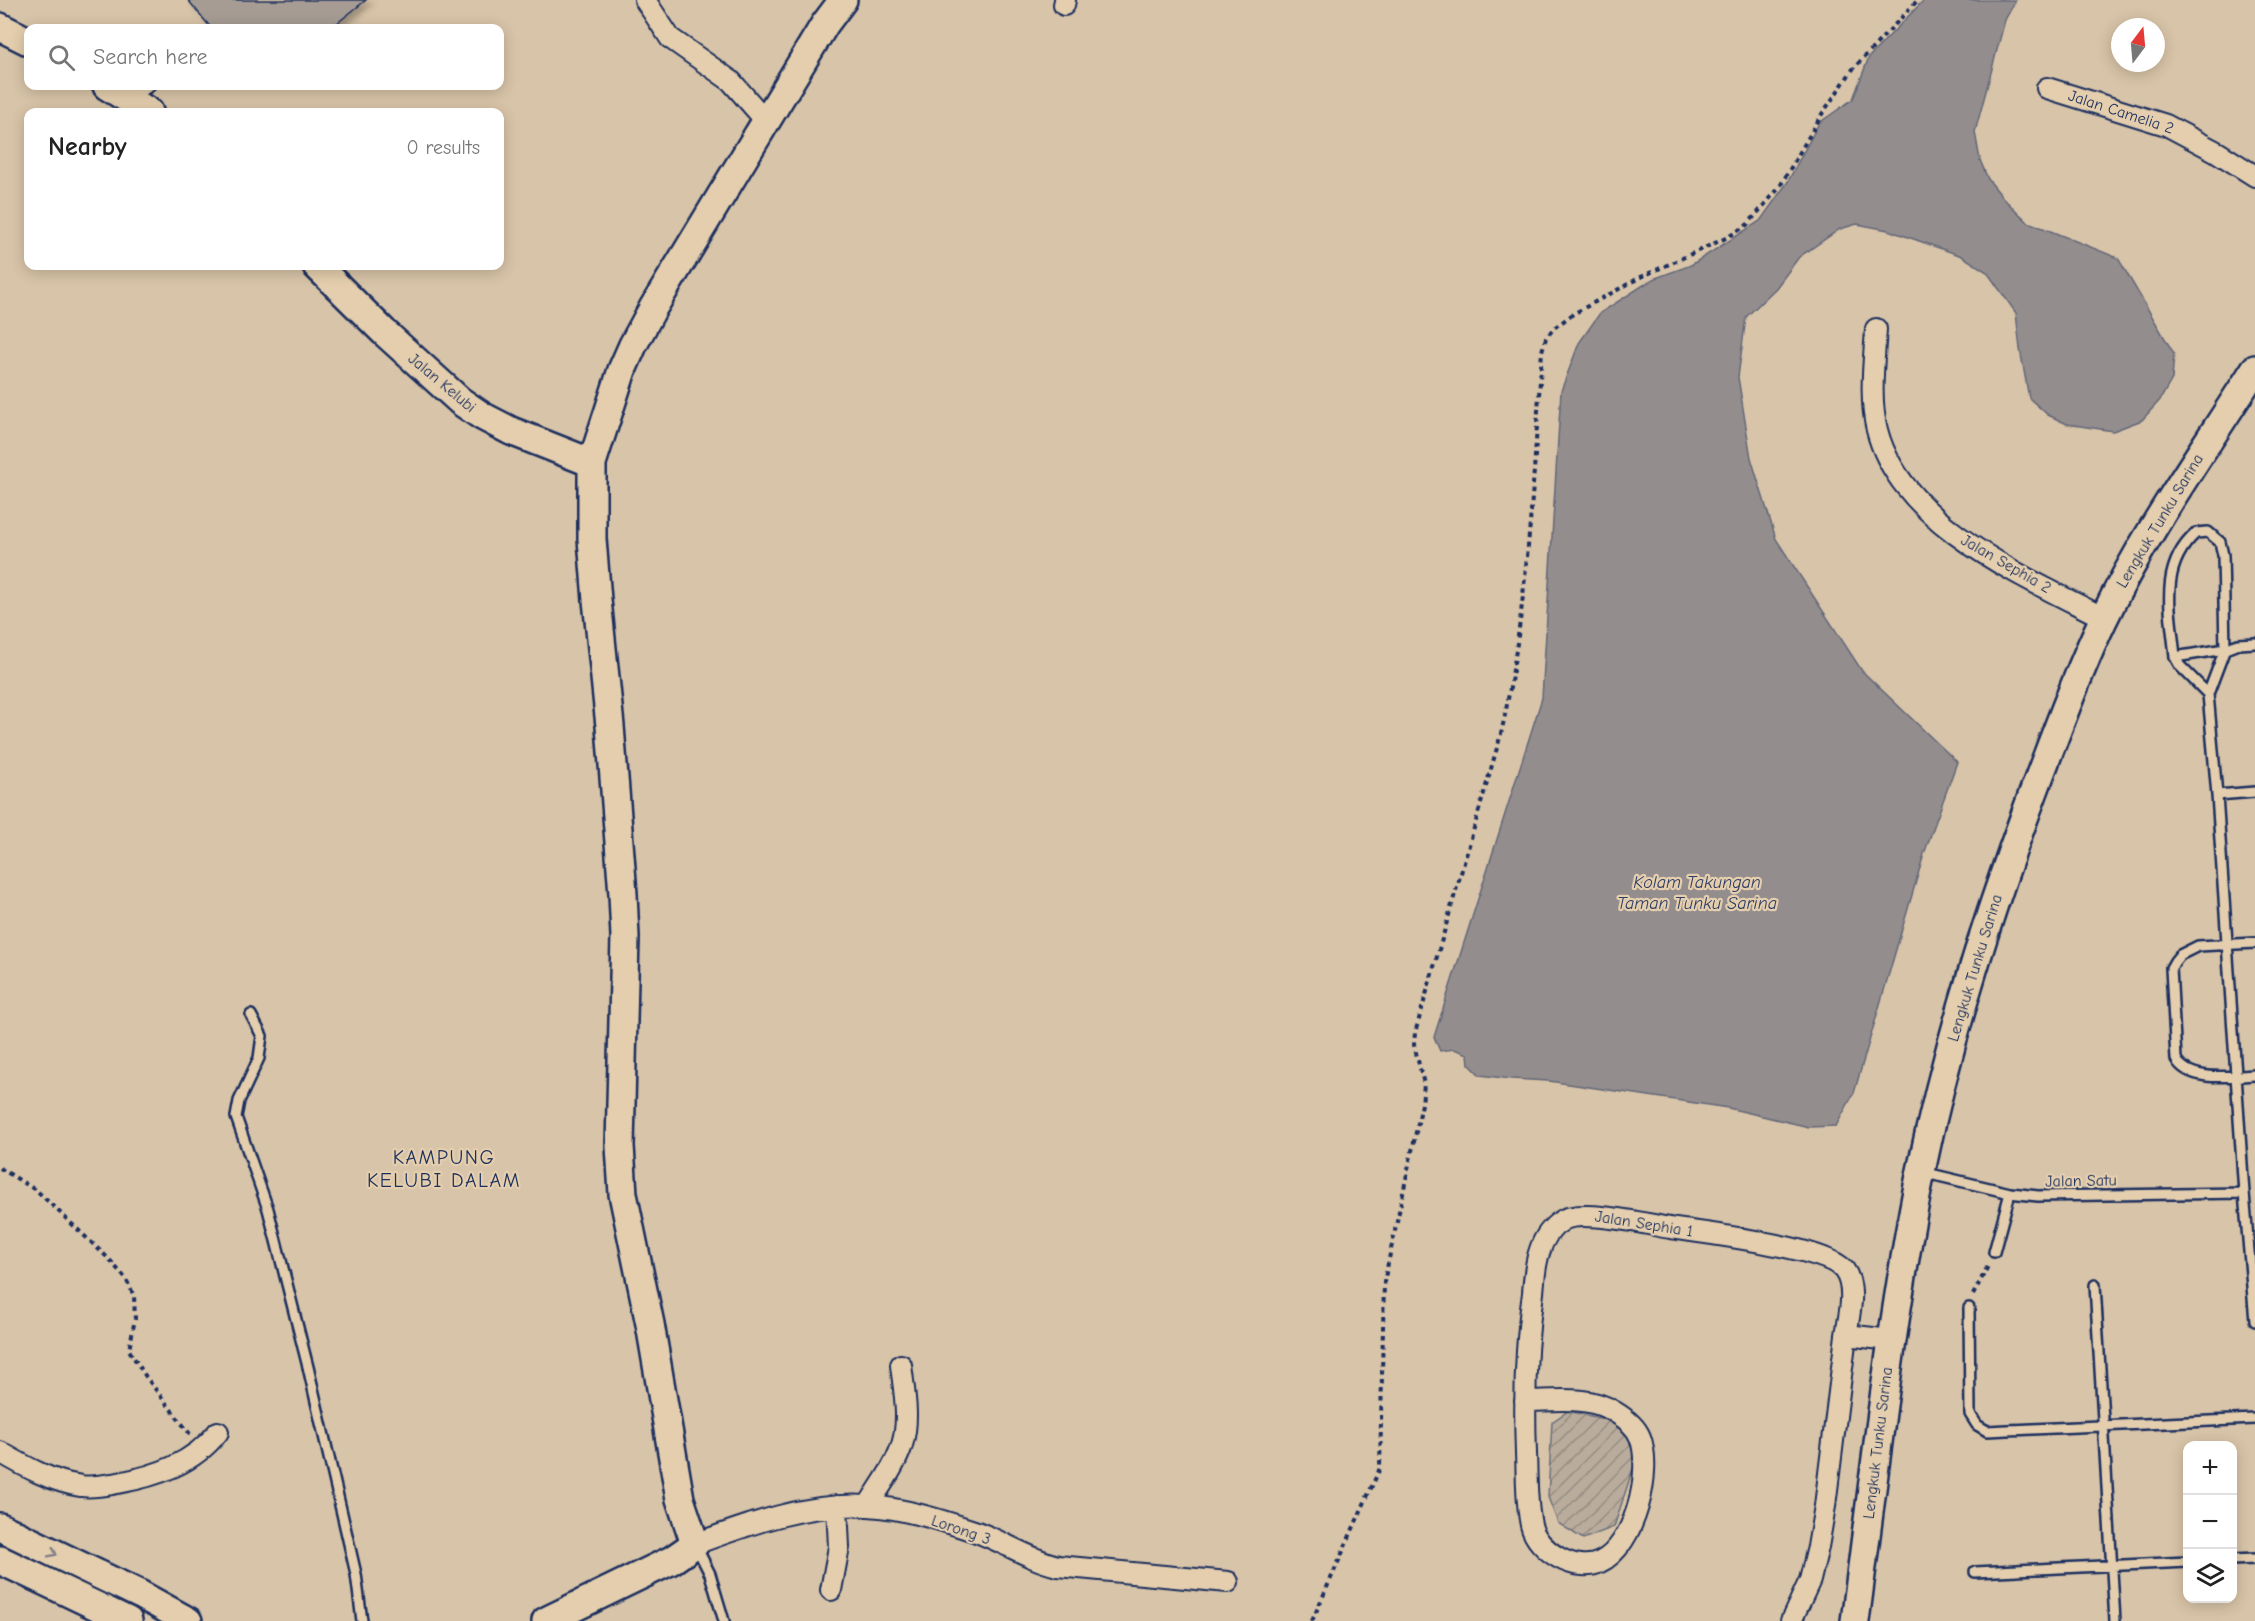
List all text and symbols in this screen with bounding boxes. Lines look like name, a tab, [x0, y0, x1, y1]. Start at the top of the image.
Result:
north arrow	[2111, 18, 2165, 72]
search box	[24, 24, 504, 90]
icon: search	[45, 41, 78, 74]
text: Search here	[93, 44, 208, 70]
street label: Jalan Camelia 2	[2066, 86, 2176, 138]
text: Nearby	[48, 132, 127, 162]
text: 0 results	[407, 136, 480, 159]
street label: Jalan Kelubi	[405, 350, 479, 416]
street label: Lengkuk Tunku Sarina	[2113, 451, 2207, 591]
street label: Jalan Sephia 2	[1958, 531, 2054, 597]
water label: Kolam Takungan Taman Tunku Sarina	[1617, 872, 1777, 914]
street label: Lengkuk Tunku Sarina	[1944, 892, 2006, 1044]
district label: KAMPUNG KELUBI DALAM	[367, 1146, 521, 1192]
street label: Jalan Satu	[2045, 1171, 2117, 1191]
street label: Jalan Sephia 1	[1594, 1207, 1694, 1241]
street label: Lengkuk Tunku Sarina	[1860, 1366, 1896, 1520]
map controls	[2183, 1441, 2237, 1603]
button: +	[2183, 1441, 2237, 1495]
button: −	[2183, 1495, 2237, 1549]
street label: Lorong 3	[929, 1511, 993, 1549]
one-way arrow	[46, 1545, 57, 1557]
button: layers	[2183, 1549, 2237, 1603]

